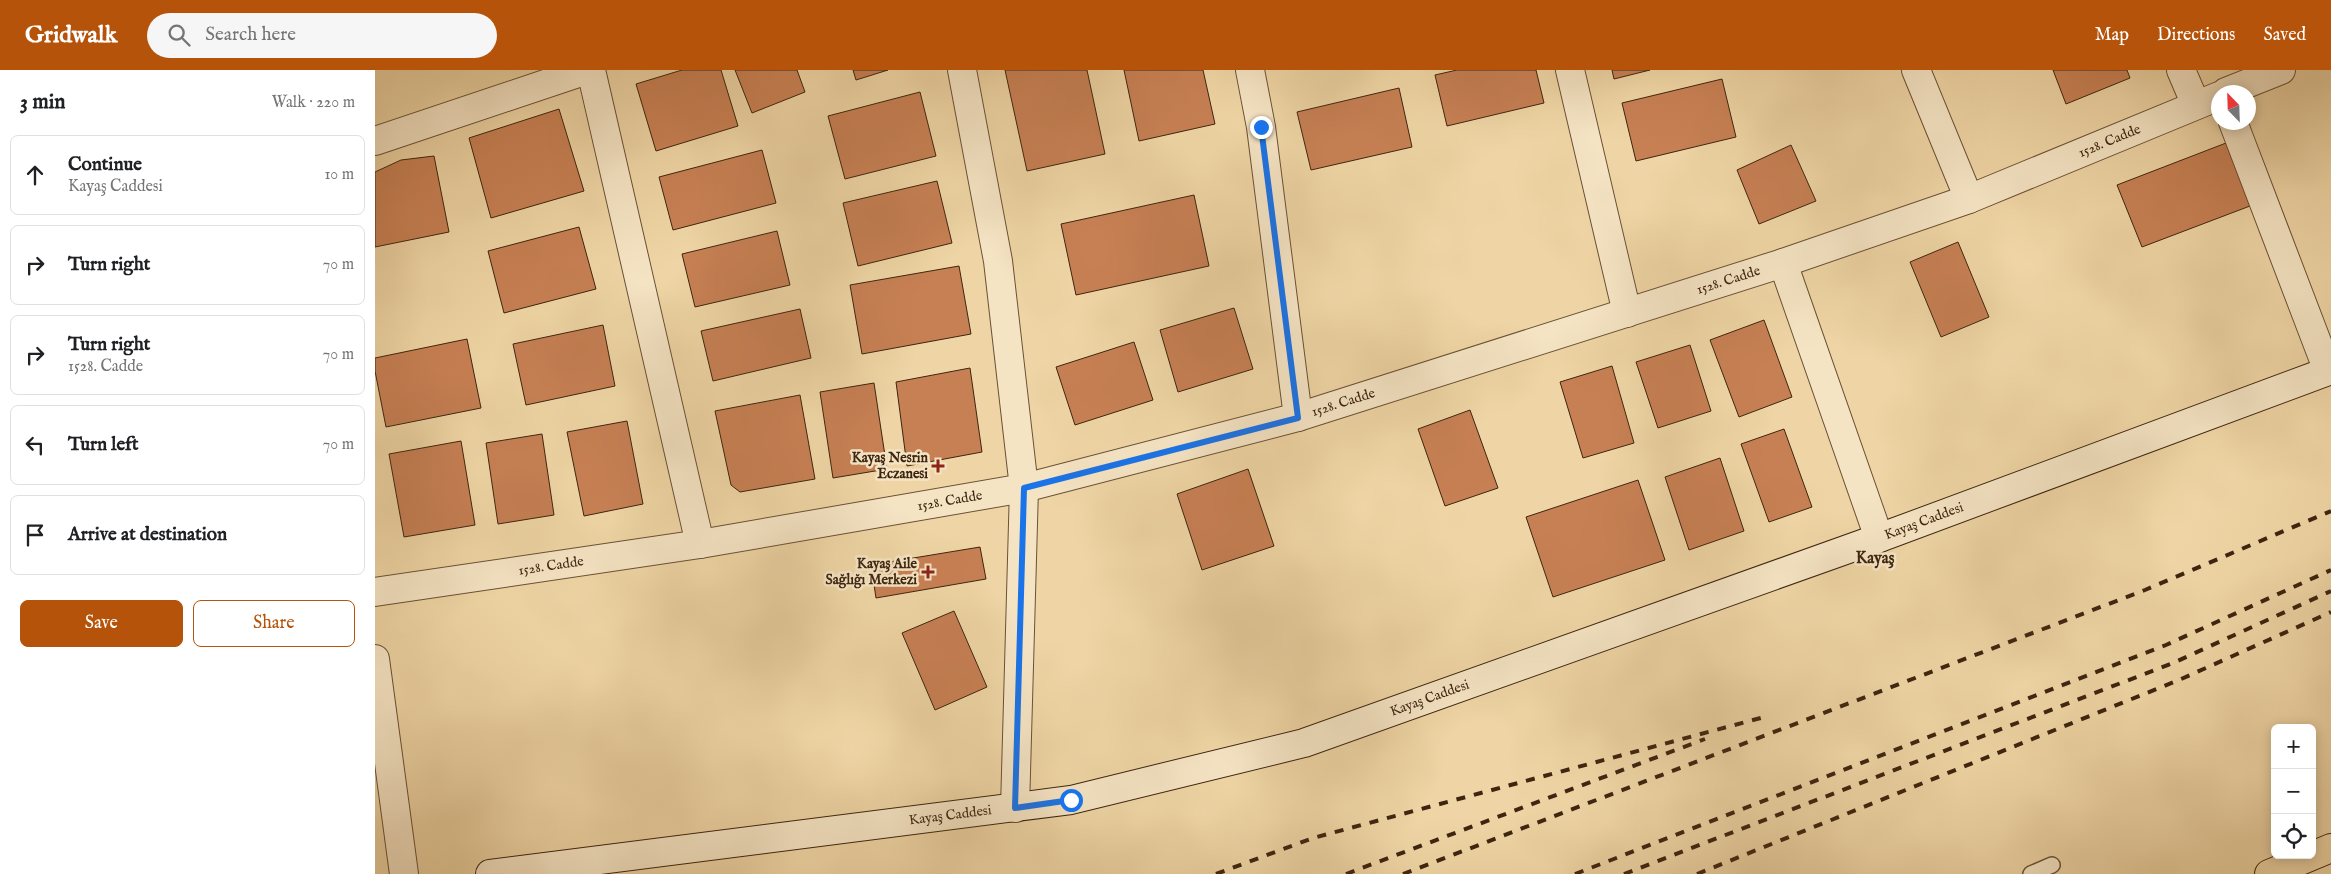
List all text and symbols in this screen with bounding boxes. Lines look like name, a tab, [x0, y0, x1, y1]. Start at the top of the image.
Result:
search box	[147, 13, 497, 58]
text: Gridwalk	[25, 20, 117, 51]
icon: search	[165, 21, 193, 49]
text: Search here	[205, 23, 296, 47]
text: Map	[2095, 24, 2129, 47]
text: Directions	[2157, 24, 2235, 47]
text: Saved	[2263, 24, 2306, 47]
north arrow	[2211, 85, 2256, 130]
text: 3 min	[20, 89, 65, 116]
text: Walk · 220 m	[272, 93, 355, 113]
route end	[1250, 116, 1273, 139]
street label: 1528. Cadde	[2076, 120, 2144, 162]
text: Continue	[68, 153, 142, 177]
icon: ahead	[21, 161, 49, 189]
text: 10 m	[324, 165, 354, 185]
text: Kayaş Caddesi	[68, 177, 163, 197]
icon: right	[21, 251, 49, 279]
text: Turn right	[68, 253, 150, 277]
text: 70 m	[323, 255, 354, 275]
street label: 1528. Cadde	[1694, 262, 1763, 299]
text: Turn right	[68, 333, 150, 357]
icon: right	[21, 341, 49, 369]
text: 70 m	[323, 345, 354, 365]
text: 1528. Cadde	[68, 357, 143, 377]
street label: 1528. Cadde	[1309, 384, 1378, 421]
icon: left	[21, 431, 49, 459]
text: Turn left	[68, 433, 139, 457]
text: 70 m	[323, 435, 354, 455]
place label: Kayaş Nesrin Eczanesi	[852, 449, 929, 483]
marker: Kayaş Nesrin Eczanesi	[932, 460, 944, 472]
street label: 1528. Cadde	[916, 486, 984, 515]
street label: Kayaş Caddesi	[1882, 498, 1966, 544]
icon: arrive	[21, 521, 49, 549]
text: Arrive at destination	[68, 523, 227, 547]
district label: Kayaş	[1856, 549, 1895, 569]
street label: 1528. Cadde	[517, 552, 586, 580]
place label: Kayaş Aile Sağlığı Merkezi	[826, 555, 918, 589]
marker: Kayaş Aile Sağlığı Merkezi	[921, 565, 935, 579]
button: Save	[20, 600, 183, 647]
button: Share	[193, 600, 355, 647]
street label: Kayaş Caddesi	[1388, 676, 1472, 721]
map controls	[2271, 724, 2316, 859]
button: +	[2271, 724, 2316, 769]
button: −	[2271, 769, 2316, 814]
route start	[1060, 789, 1083, 812]
street label: Kayaş Caddesi	[908, 801, 993, 830]
button: locate	[2271, 814, 2316, 859]

